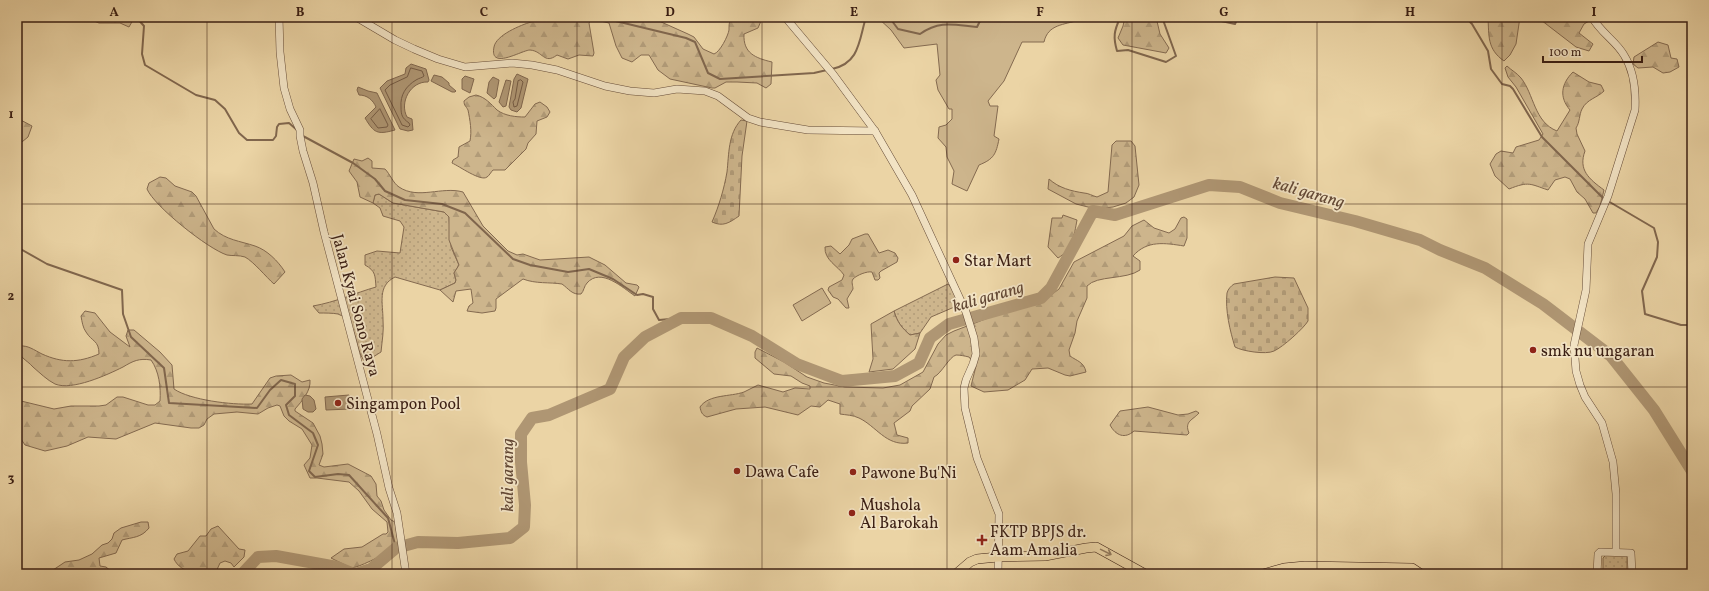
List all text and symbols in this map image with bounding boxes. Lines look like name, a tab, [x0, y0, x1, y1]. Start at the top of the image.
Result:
text: A	[109, 4, 119, 22]
text: B	[296, 4, 305, 22]
text: C	[480, 4, 488, 22]
text: D	[665, 4, 675, 22]
text: E	[850, 4, 858, 22]
text: F	[1036, 4, 1044, 22]
text: G	[1219, 4, 1229, 22]
text: H	[1405, 4, 1415, 22]
text: I	[1592, 4, 1597, 22]
scale bar	[1543, 38, 1642, 64]
text: 100 m	[1549, 45, 1582, 61]
text: 1	[8, 106, 14, 124]
water label: kali garang	[1270, 172, 1347, 215]
street label: Jalan Kyai Sono Raya	[325, 232, 385, 379]
place label: Star Mart	[964, 251, 1032, 273]
marker: Star Mart	[951, 255, 961, 265]
water label: kali garang	[950, 276, 1027, 319]
text: 2	[8, 288, 15, 306]
place label: smk nu ungaran	[1541, 341, 1655, 363]
marker: smk nu ungaran	[1528, 345, 1538, 355]
place label: Singampon Pool	[346, 394, 461, 416]
marker: Singampon Pool	[333, 398, 343, 408]
water label: kali garang	[497, 438, 520, 512]
place label: Dawa Cafe	[745, 462, 819, 484]
place label: Pawone Bu'Ni	[861, 463, 957, 485]
marker: Dawa Cafe	[732, 466, 742, 476]
marker: Pawone Bu'Ni	[848, 467, 858, 477]
text: 3	[8, 470, 15, 488]
place label: Mushola Al Barokah	[860, 495, 938, 535]
marker: Mushola Al Barokah	[847, 508, 857, 518]
place label: FKTP BPJS dr. Aam Amalia	[990, 522, 1086, 562]
marker: FKTP BPJS dr. Aam Amalia	[977, 535, 987, 545]
one-way arrow	[1099, 549, 1111, 556]

